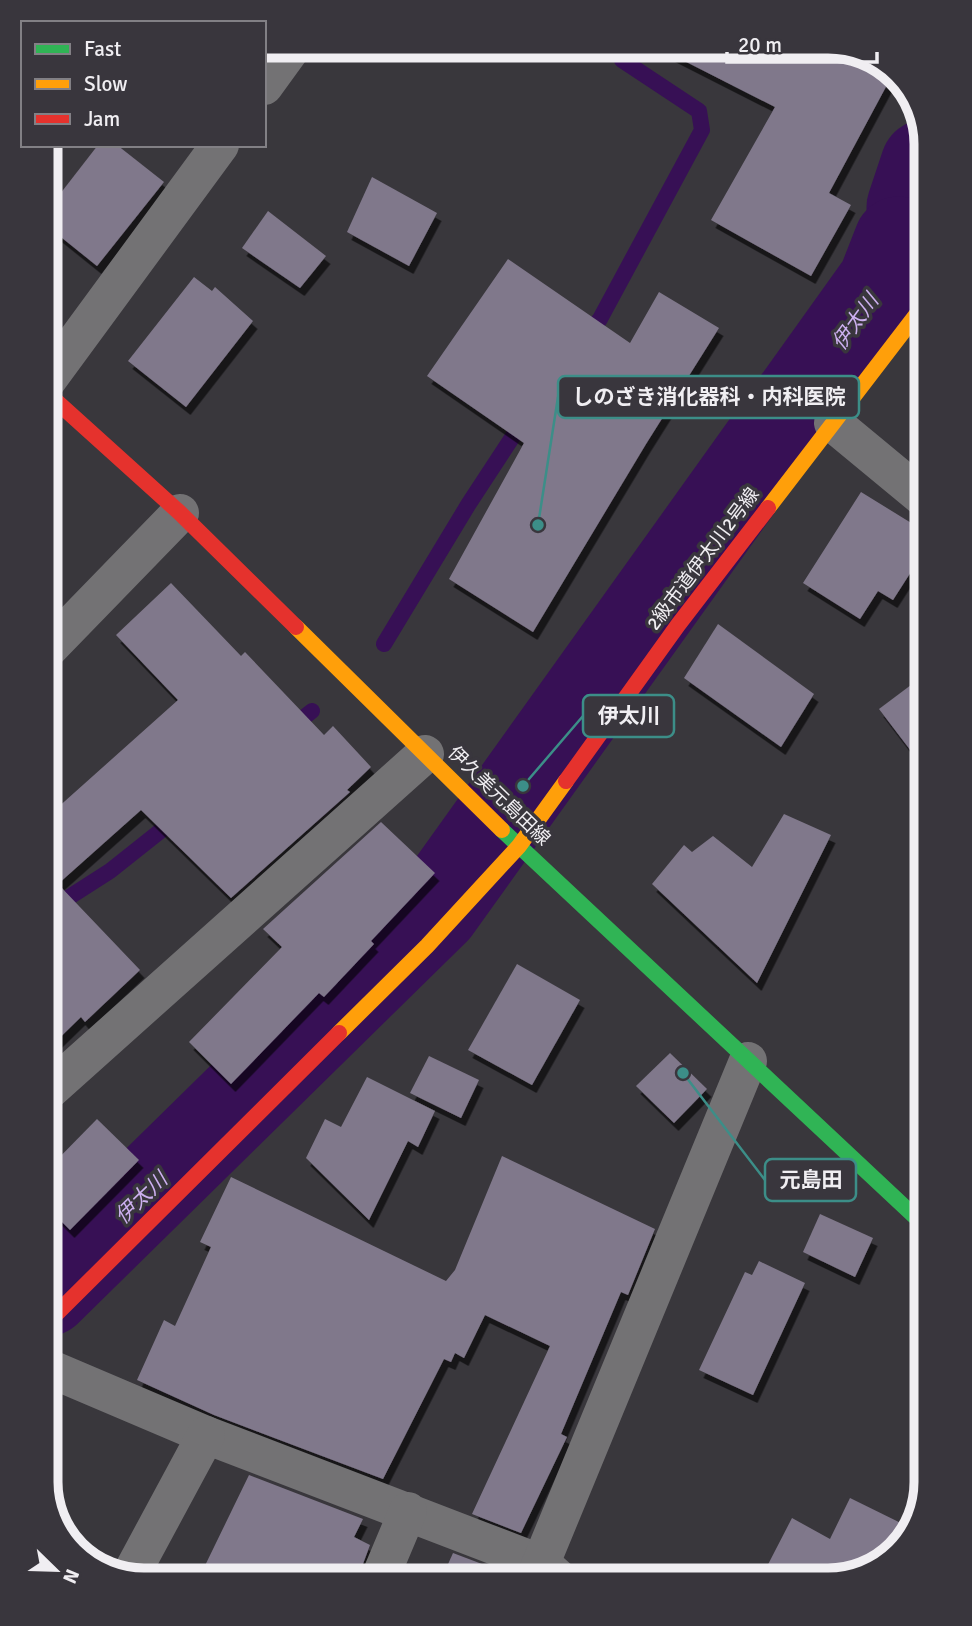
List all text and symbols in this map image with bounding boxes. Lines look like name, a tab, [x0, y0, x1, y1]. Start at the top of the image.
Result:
legend	[21, 21, 266, 147]
scale bar	[727, 21, 878, 65]
text: 20 m	[738, 32, 782, 58]
text: Fast	[84, 36, 121, 62]
text: Slow	[84, 71, 128, 97]
text: Jam	[84, 106, 120, 132]
water label: 伊太川	[826, 287, 885, 355]
callout: しのざき消化器科・内科医院	[558, 376, 859, 418]
text: しのざき消化器科・内科医院	[573, 384, 846, 410]
street label: 2級市道伊太川2号線	[642, 483, 764, 635]
callout: 伊太川	[583, 695, 674, 737]
text: 伊太川	[598, 703, 661, 729]
street label: 伊久美元島田線	[443, 741, 555, 851]
callout: 元島田	[765, 1159, 856, 1201]
water label: 伊太川	[109, 1165, 174, 1229]
text: 元島田	[780, 1167, 843, 1193]
north arrow	[21, 1535, 91, 1605]
text: N	[57, 1565, 84, 1587]

